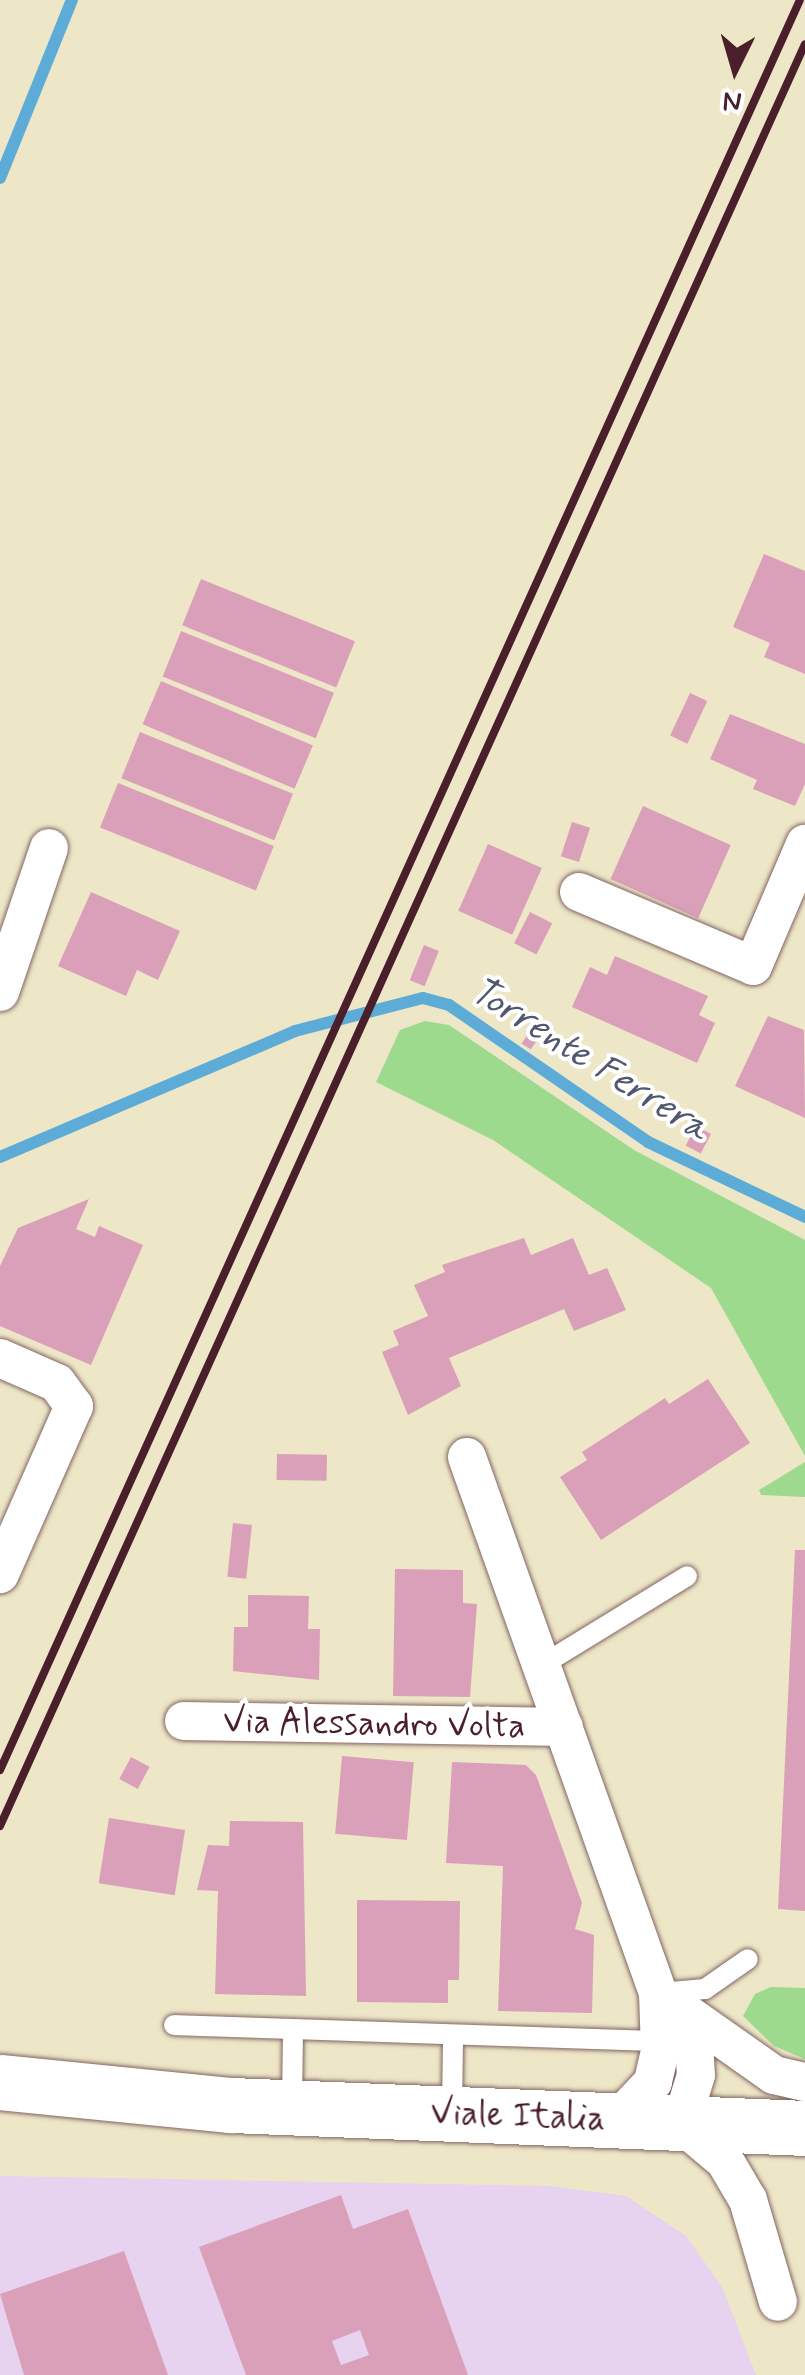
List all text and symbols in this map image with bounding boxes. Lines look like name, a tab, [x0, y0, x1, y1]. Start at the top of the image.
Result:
north arrow	[685, 20, 785, 120]
text: N	[721, 81, 743, 120]
water label: Torrente Ferrera	[461, 968, 717, 1152]
street label: Via Alessandro Volta	[221, 1700, 527, 1748]
street label: Viale Italia	[430, 2092, 606, 2140]

